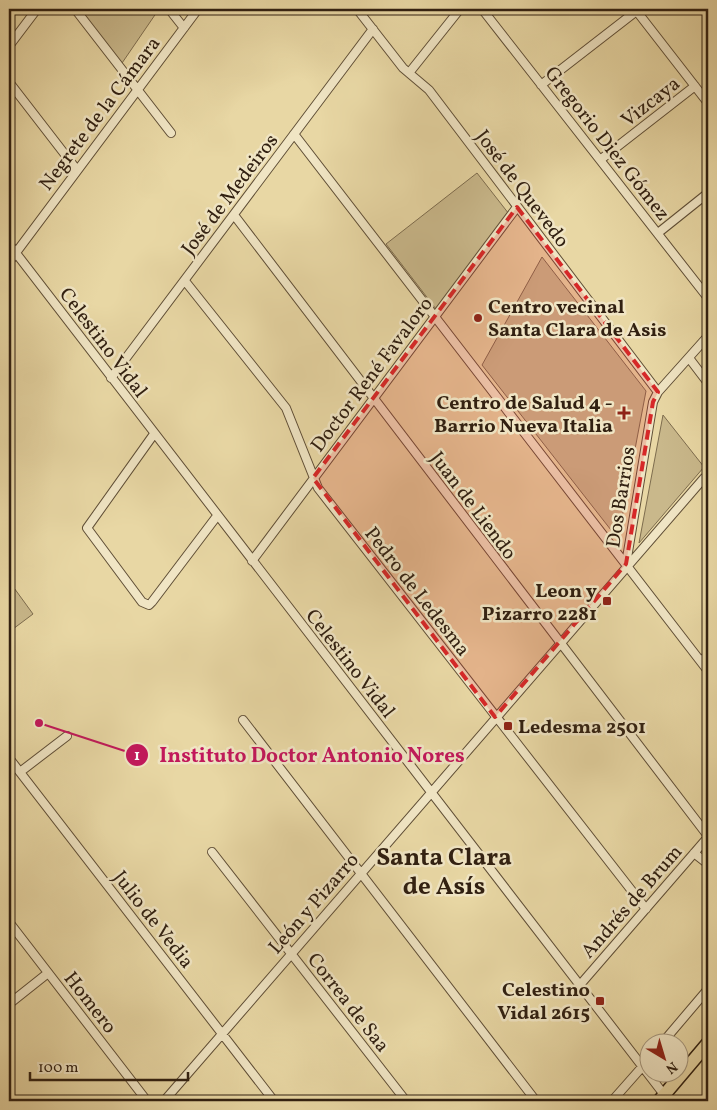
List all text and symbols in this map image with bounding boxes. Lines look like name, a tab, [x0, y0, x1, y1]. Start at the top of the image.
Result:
street label: Negrete de la Cámara	[33, 31, 168, 197]
street label: Gregorio Diez Gómez	[537, 61, 676, 227]
street label: Vizcaya	[616, 71, 687, 134]
street label: José de Quevedo	[468, 124, 575, 254]
street label: José de Medeiros	[175, 128, 286, 262]
street label: Celestino Vidal	[52, 282, 153, 404]
street label: Doctor René Favaloro	[305, 292, 440, 459]
place label: Centro vecinal Santa Clara de Asis	[488, 294, 667, 345]
marker: Centro vecinal Santa Clara de Asis	[472, 312, 484, 324]
place label: Centro de Salud 4 - Barrio Nueva Italia	[434, 390, 613, 441]
marker: Centro de Salud 4 - Barrio Nueva Italia	[617, 406, 631, 420]
street label: Dos Barrios	[600, 445, 644, 550]
street label: Juan de Liendo	[422, 446, 522, 566]
street label: Pedro de Ledesma	[357, 522, 476, 663]
place label: Leon y Pizarro 2281	[482, 578, 597, 629]
marker: Leon y Pizarro 2281	[601, 595, 613, 607]
street label: Celestino Vidal	[298, 604, 401, 725]
place label: Ledesma 2501	[518, 714, 646, 742]
marker: Ledesma 2501	[502, 720, 514, 732]
callout: Instituto Doctor Antonio Nores	[125, 737, 475, 773]
text: Instituto Doctor Antonio Nores	[159, 742, 465, 771]
text: 1	[134, 746, 140, 767]
street label: Andrés de Brum	[575, 839, 690, 965]
district label: Santa Clara de Asís	[376, 841, 512, 905]
street label: León y Pizarro	[263, 848, 366, 961]
street label: Julio de Vedia	[105, 865, 200, 975]
street label: Correa de Saa	[300, 947, 395, 1059]
street label: Homero	[56, 966, 123, 1040]
place label: Celestino Vidal 2615	[497, 977, 590, 1028]
marker: Celestino Vidal 2615	[594, 995, 606, 1007]
north arrow	[640, 1032, 690, 1082]
scale bar	[30, 1050, 188, 1082]
text: N	[661, 1056, 681, 1078]
text: 100 m	[38, 1058, 78, 1079]

